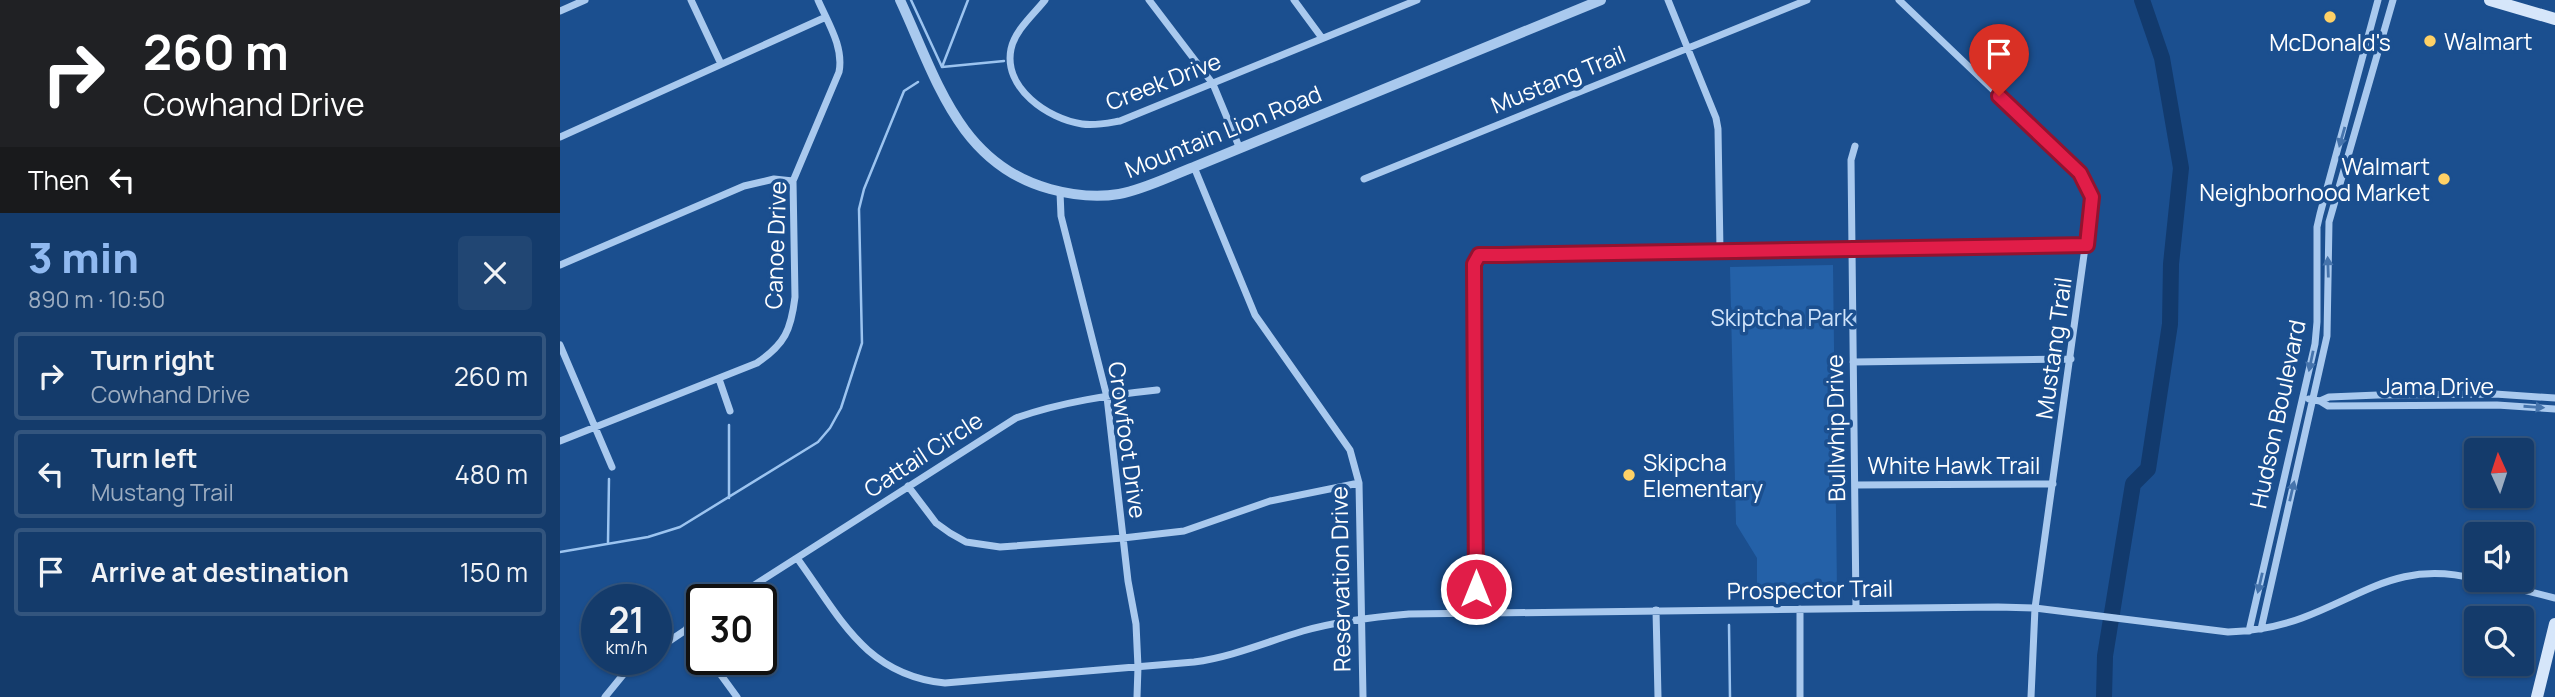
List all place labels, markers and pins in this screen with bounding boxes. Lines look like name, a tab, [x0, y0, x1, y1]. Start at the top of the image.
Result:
marker: McDonald's	[2322, 9, 2338, 25]
pin	[1969, 24, 2029, 96]
place label: Walmart	[2444, 25, 2532, 57]
place label: McDonald's	[2269, 26, 2391, 58]
marker: Walmart	[2422, 33, 2438, 49]
place label: Walmart Neighborhood Market	[2199, 150, 2430, 208]
marker: Walmart Neighborhood Market	[2436, 171, 2452, 187]
place label: Skipcha Elementary	[1643, 446, 1763, 504]
marker: Skipcha Elementary	[1621, 467, 1637, 483]

